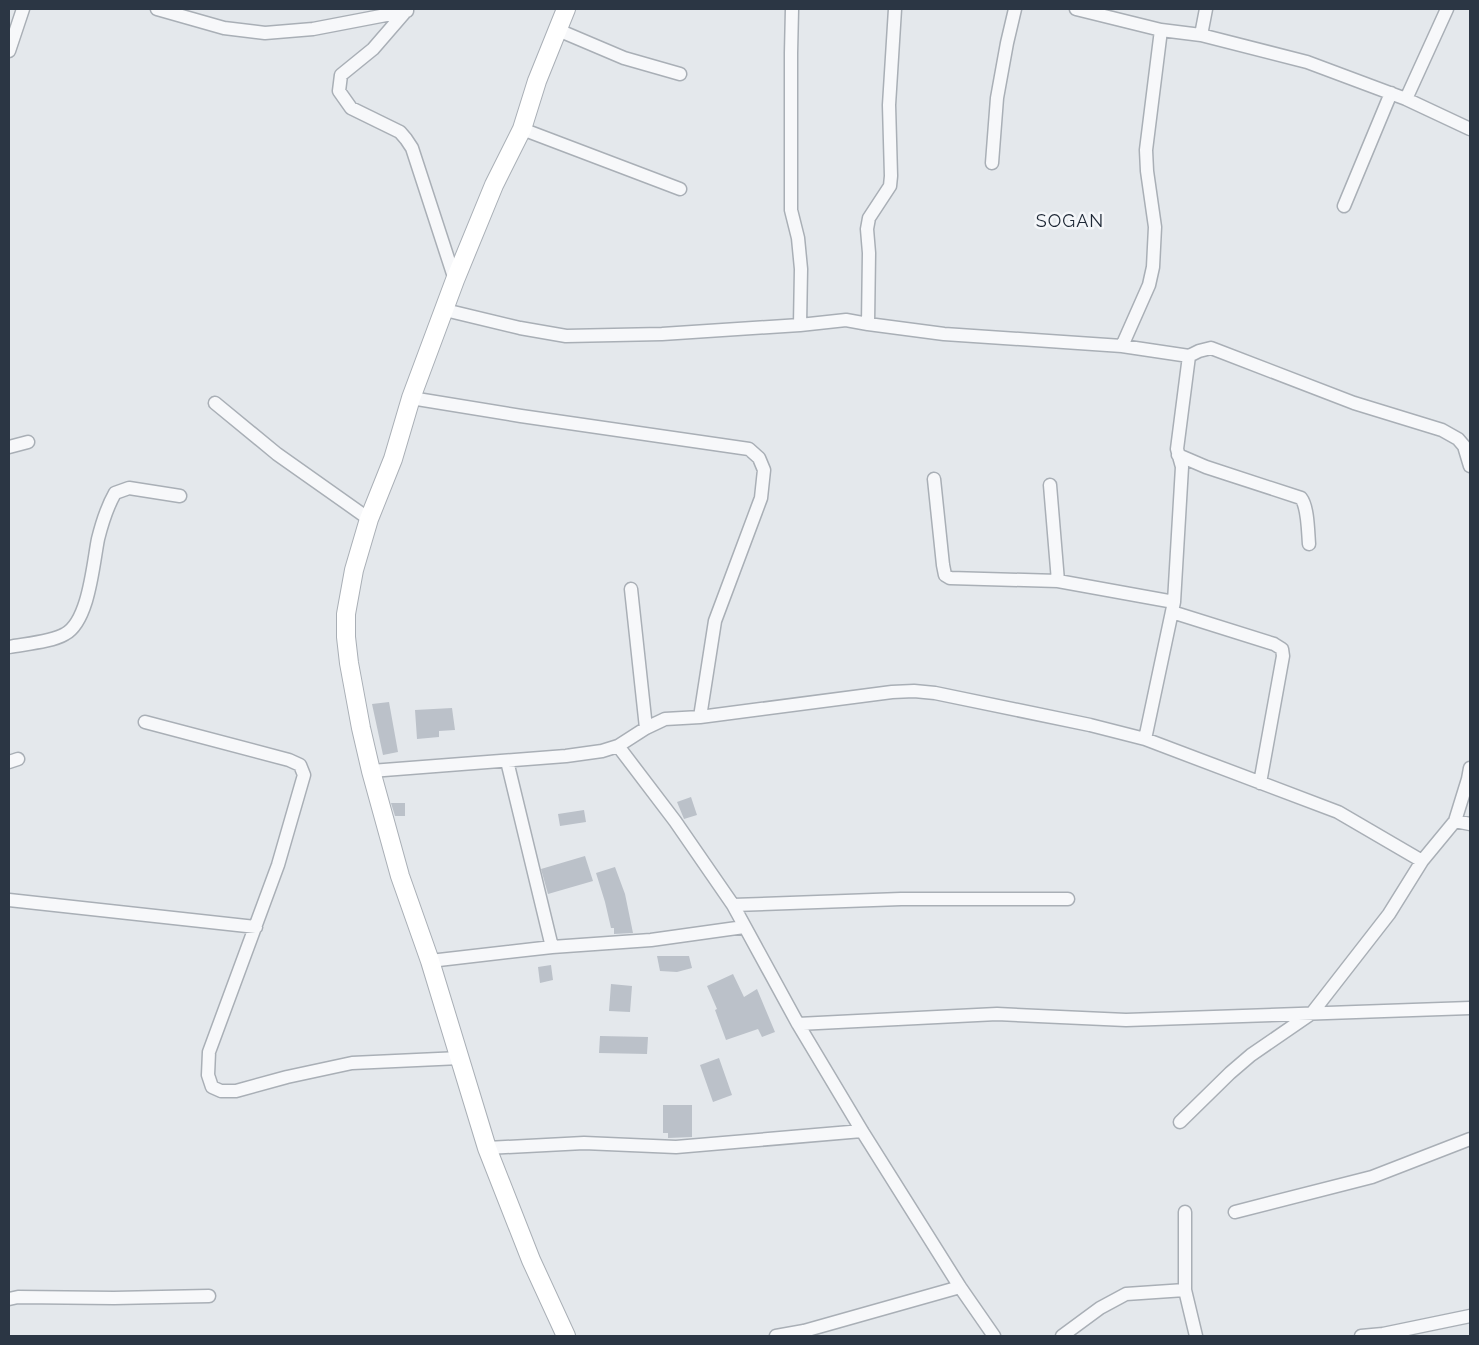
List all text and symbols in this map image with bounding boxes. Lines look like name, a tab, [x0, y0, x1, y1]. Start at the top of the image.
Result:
district label: SOGAN	[1036, 210, 1104, 231]

